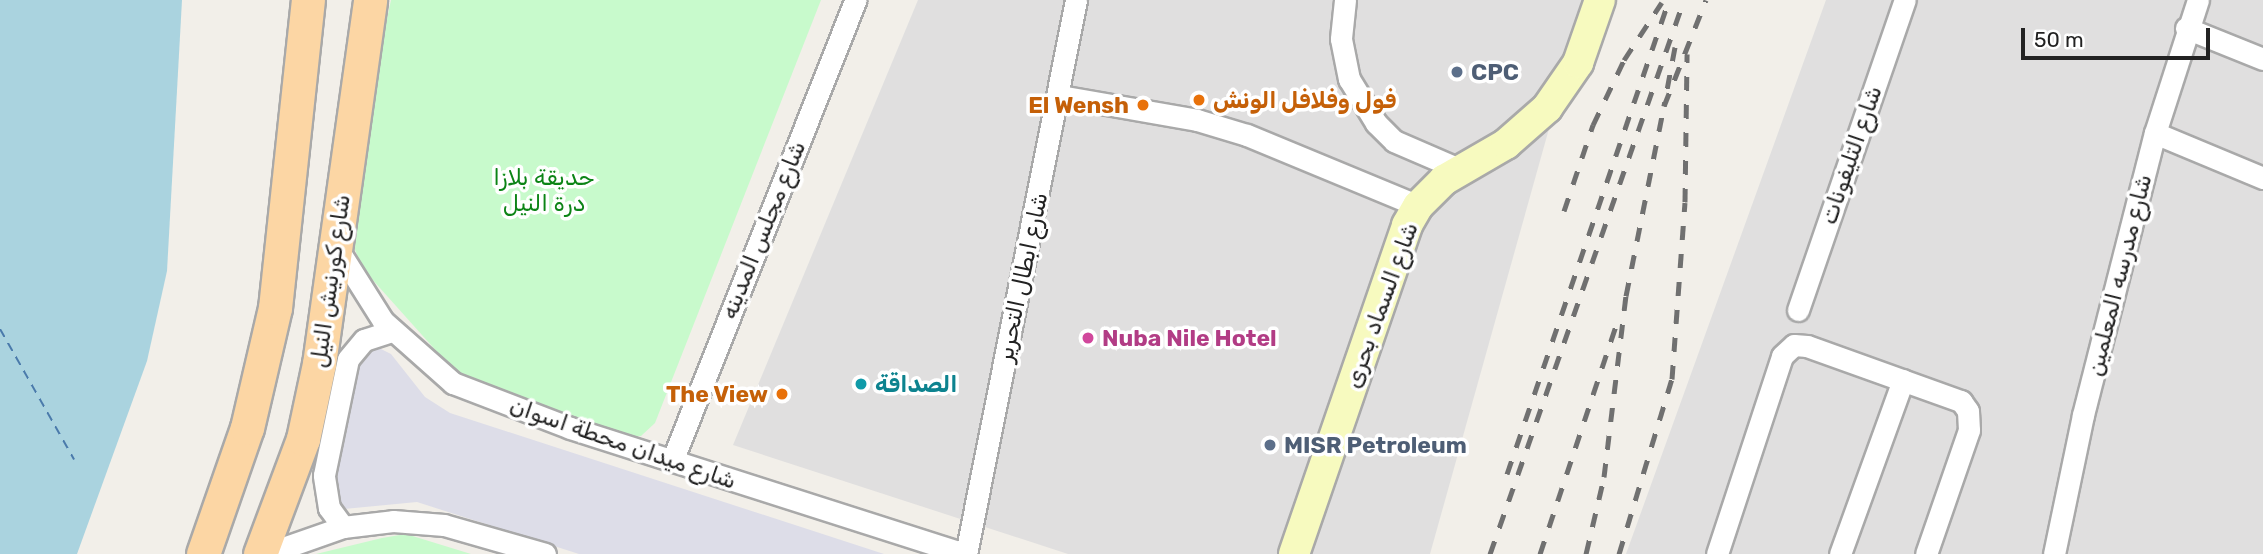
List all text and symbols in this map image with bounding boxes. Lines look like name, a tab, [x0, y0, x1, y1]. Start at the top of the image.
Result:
scale bar	[2025, 14, 2214, 58]
text: 50 m	[2034, 27, 2084, 52]
place label: CPC	[1471, 58, 1519, 86]
marker: CPC	[1449, 64, 1465, 80]
street label: شارع التليفونات	[1814, 82, 1888, 228]
place label: فول وفلافل الونش	[1213, 86, 1396, 114]
place label: El Wensh	[1028, 91, 1129, 119]
marker: فول وفلافل الونش	[1191, 92, 1207, 108]
marker: El Wensh	[1135, 97, 1151, 113]
street label: شارع مجلس المدينه	[715, 137, 811, 323]
park label: حديقة بلازا درة النيل	[493, 163, 595, 217]
street label: شارع مدرسه المعلمين	[2081, 171, 2157, 379]
street label: شارع ابطال التحرير	[991, 190, 1053, 364]
street label: شارع كورنيش النيل	[304, 193, 356, 369]
street label: شارع السماد بحرى	[1338, 218, 1424, 392]
place label: Nuba Nile Hotel	[1102, 324, 1277, 352]
marker: Nuba Nile Hotel	[1080, 330, 1096, 346]
place label: الصداقة	[875, 370, 957, 398]
marker: الصداقة	[853, 376, 869, 392]
place label: The View	[666, 380, 768, 408]
marker: The View	[774, 386, 790, 402]
street label: شارع ميدان محطة اسوان	[506, 391, 740, 495]
place label: MISR Petroleum	[1284, 431, 1467, 459]
marker: MISR Petroleum	[1262, 437, 1278, 453]

